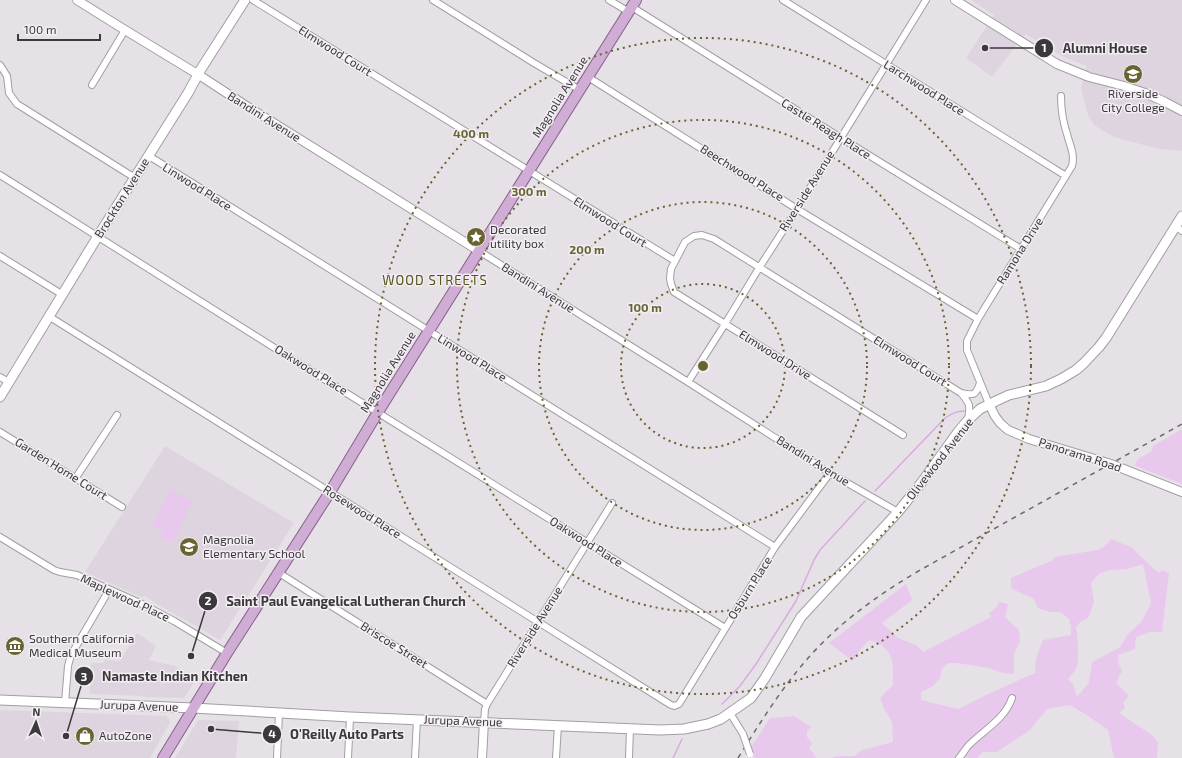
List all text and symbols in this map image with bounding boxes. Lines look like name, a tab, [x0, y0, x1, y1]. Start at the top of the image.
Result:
scale bar	[18, 16, 100, 42]
text: 100 m	[24, 22, 56, 36]
street label: Elmwood Court	[296, 22, 375, 78]
callout: Alumni House	[1034, 36, 1155, 61]
text: 1	[1041, 40, 1047, 54]
text: Alumni House	[1063, 40, 1147, 56]
street label: Magnolia Avenue	[528, 53, 590, 140]
street label: Larchwood Place	[881, 57, 968, 118]
school or university icon: Riverside City College	[1122, 63, 1144, 85]
place label: Riverside City College	[1101, 86, 1165, 114]
street label: Bandini Avenue	[225, 88, 304, 144]
street label: Castle Reagh Place	[779, 95, 874, 161]
text: 400 m	[453, 126, 489, 140]
street label: Beechwood Place	[698, 141, 787, 203]
street label: Riverside Avenue	[776, 147, 837, 234]
street label: Brockton Avenue	[91, 155, 151, 240]
street label: Linwood Place	[160, 159, 235, 213]
text: 300 m	[511, 184, 547, 198]
street label: Elmwood Court	[571, 193, 650, 249]
street label: Ramona Drive	[993, 215, 1045, 286]
place label: Decorated utility box	[490, 222, 546, 250]
place icon: Decorated utility box	[465, 226, 487, 248]
text: 200 m	[569, 242, 605, 256]
street label: Bandini Avenue	[499, 259, 578, 315]
district label: WOOD STREETS	[382, 272, 488, 288]
text: 100 m	[628, 300, 662, 314]
street label: Elmwood Drive	[737, 326, 814, 382]
street label: Magnolia Avenue	[356, 328, 418, 415]
street label: Linwood Place	[435, 330, 510, 384]
street label: Elmwood Court	[871, 332, 950, 388]
street label: Oakwood Place	[273, 341, 351, 397]
centre of rings	[696, 359, 710, 373]
street label: Olivewood Avenue	[903, 415, 976, 502]
street label: Bandini Avenue	[774, 432, 853, 488]
street label: Garden Home Court	[13, 434, 111, 502]
street label: Panorama Road	[1037, 434, 1123, 474]
street label: Rosewood Place	[321, 482, 404, 541]
street label: Oakwood Place	[548, 513, 626, 569]
place label: Magnolia Elementary School	[203, 532, 306, 560]
school or university icon: Magnolia Elementary School	[178, 536, 200, 558]
street label: Osburn Place	[724, 553, 774, 622]
street label: Maplewood Place	[79, 570, 172, 624]
street label: Riverside Avenue	[504, 583, 565, 670]
callout: Saint Paul Evangelical Lutheran Church	[198, 589, 474, 614]
text: 2	[205, 593, 212, 607]
text: Saint Paul Evangelical Lutheran Church	[226, 593, 466, 609]
street label: Briscoe Street	[358, 618, 431, 671]
place label: Southern California Medical Museum	[29, 631, 134, 659]
museum icon: Southern California Medical Museum	[4, 635, 26, 657]
callout: Namaste Indian Kitchen	[74, 664, 256, 689]
text: Namaste Indian Kitchen	[102, 668, 248, 684]
text: 3	[81, 669, 88, 683]
street label: Jurupa Avenue	[99, 697, 179, 713]
north arrow	[16, 702, 56, 742]
text: N	[32, 705, 41, 718]
street label: Jurupa Avenue	[423, 712, 503, 728]
callout: O'Reilly Auto Parts	[262, 721, 412, 746]
shop icon: AutoZone	[74, 725, 96, 747]
text: 4	[268, 726, 276, 740]
text: O'Reilly Auto Parts	[290, 726, 404, 742]
place label: AutoZone	[99, 728, 152, 742]

